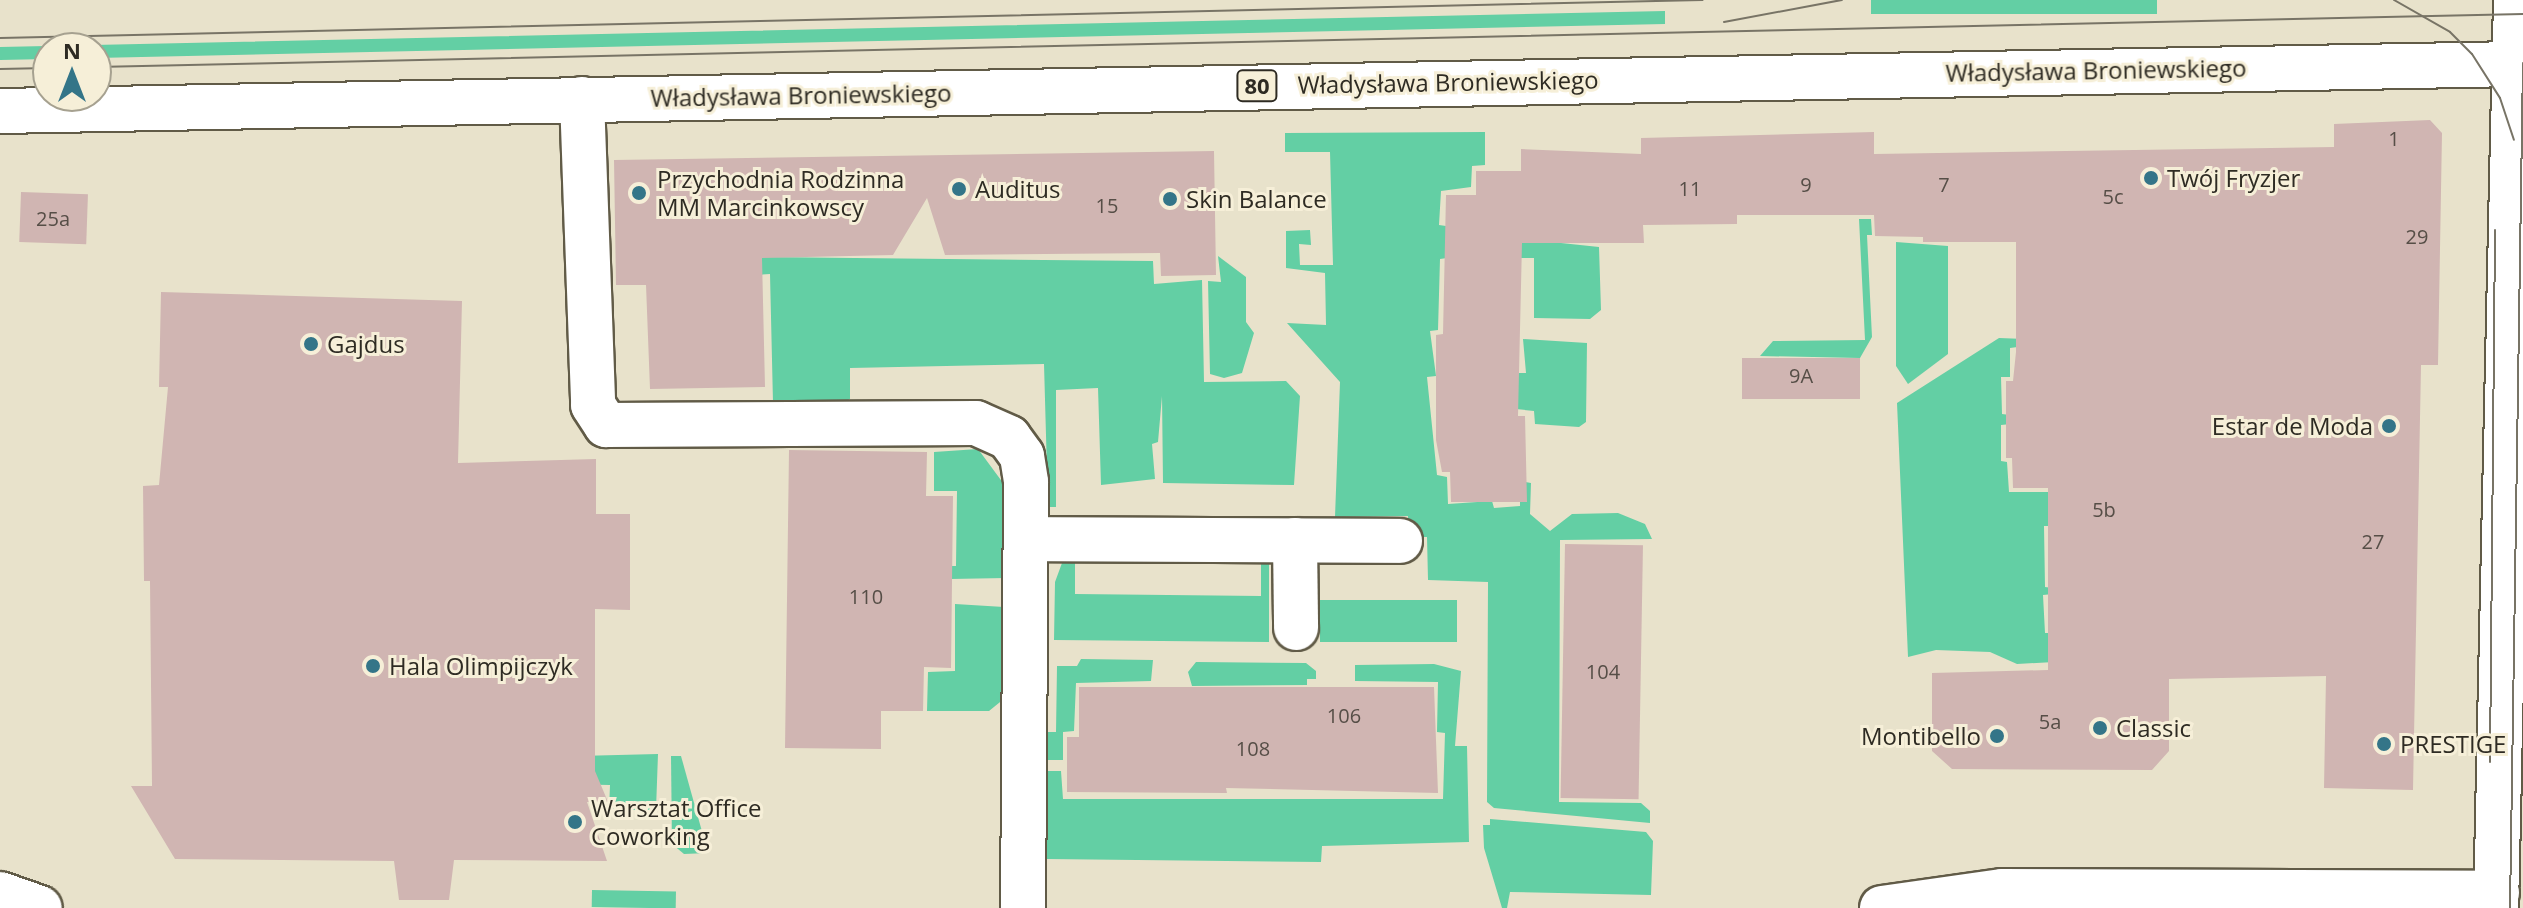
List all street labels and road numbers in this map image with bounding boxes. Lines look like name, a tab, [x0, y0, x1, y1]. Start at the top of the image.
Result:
street label: Władysława Broniewskiego	[1945, 53, 2247, 87]
street label: Władysława Broniewskiego	[1297, 65, 1599, 99]
road number: 80	[1235, 68, 1279, 104]
street label: Władysława Broniewskiego	[650, 78, 952, 112]

